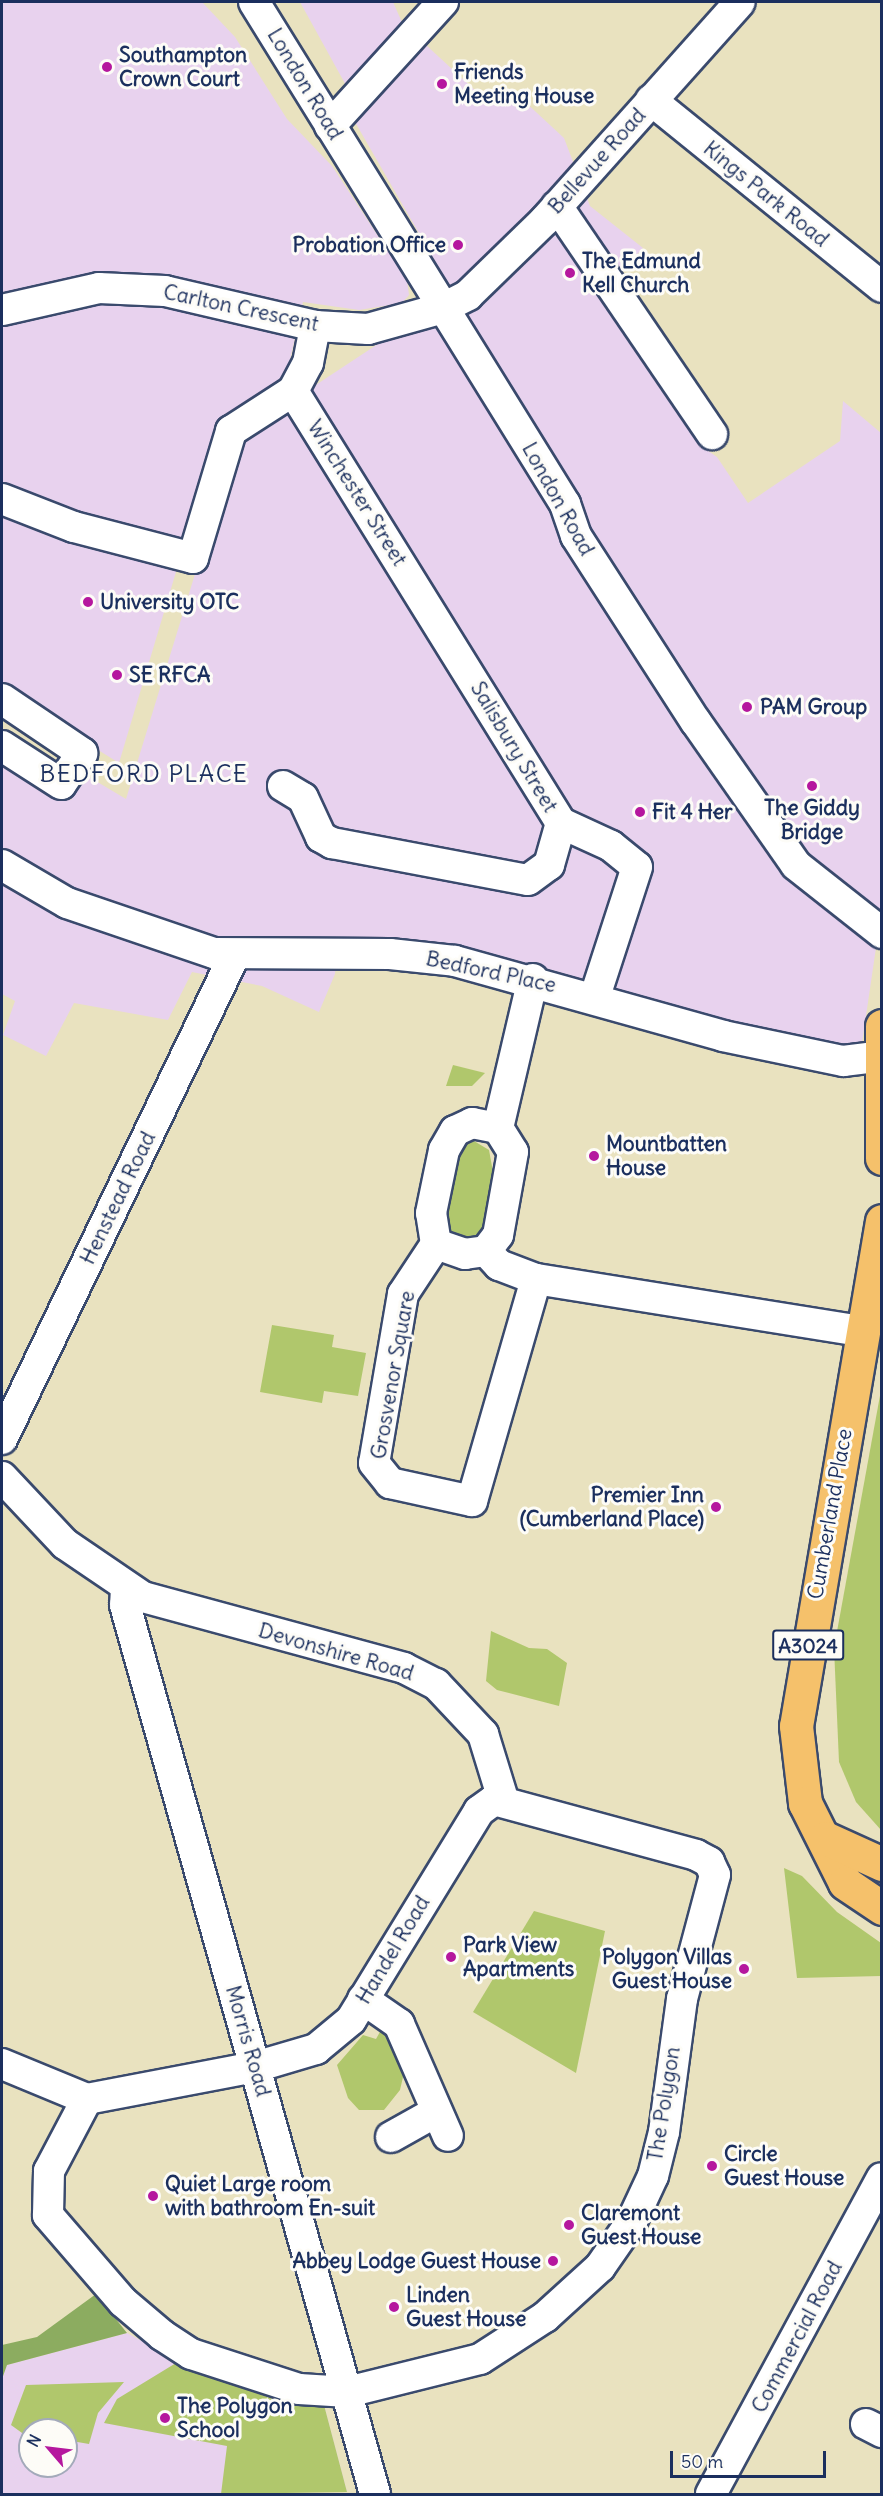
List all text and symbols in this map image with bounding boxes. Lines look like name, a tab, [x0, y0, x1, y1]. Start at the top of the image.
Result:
street label: London Road	[262, 24, 348, 144]
place label: Southampton Crown Court	[119, 42, 247, 92]
place label: Friends Meeting House	[454, 59, 594, 109]
marker: Southampton Crown Court	[100, 60, 114, 74]
marker: Friends Meeting House	[435, 77, 449, 91]
street label: Bellevue Road	[543, 103, 651, 219]
street label: Kings Park Road	[698, 136, 834, 252]
place label: Probation Office	[293, 232, 446, 258]
marker: Probation Office	[451, 238, 465, 252]
place label: The Edmund Kell Church	[582, 248, 701, 298]
marker: The Edmund Kell Church	[563, 266, 577, 280]
street label: Carlton Crescent	[161, 279, 321, 337]
street label: Winchester Street	[302, 415, 412, 571]
street label: London Road	[517, 438, 599, 560]
place label: University OTC	[100, 589, 239, 615]
marker: University OTC	[81, 595, 95, 609]
place label: SE RFCA	[129, 662, 210, 688]
marker: SE RFCA	[110, 668, 124, 682]
street label: Salisbury Street	[465, 677, 563, 817]
place label: PAM Group	[760, 694, 867, 720]
marker: PAM Group	[738, 698, 756, 716]
district label: BEDFORD PLACE	[40, 760, 248, 788]
marker: The Giddy Bridge	[805, 779, 819, 793]
place label: The Giddy Bridge	[764, 795, 860, 845]
place label: Fit 4 Her	[652, 799, 733, 825]
marker: Fit 4 Her	[633, 805, 647, 819]
street label: Bedford Place	[424, 946, 558, 998]
street label: Henstead Road	[75, 1127, 161, 1269]
place label: Mountbatten House	[606, 1131, 727, 1181]
marker: Mountbatten House	[587, 1149, 601, 1163]
street label: Grosvenor Square	[366, 1289, 420, 1461]
street label: Cumberland Place	[803, 1427, 857, 1601]
place label: Premier Inn (Cumberland Place)	[520, 1482, 704, 1532]
marker: Premier Inn (Cumberland Place)	[709, 1500, 723, 1514]
street label: Devonshire Road	[256, 1618, 416, 1686]
road number: A3024	[772, 1628, 844, 1662]
street label: Handel Road	[351, 1891, 435, 2009]
place label: Park View Apartments	[463, 1932, 574, 1982]
place label: Polygon Villas Guest House	[602, 1944, 732, 1994]
marker: Park View Apartments	[444, 1950, 458, 1964]
marker: Polygon Villas Guest House	[737, 1962, 751, 1976]
street label: Morris Road	[220, 1983, 276, 2099]
street label: The Polygon	[643, 2045, 685, 2163]
place label: Circle Guest House	[724, 2141, 844, 2191]
marker: Circle Guest House	[705, 2159, 719, 2173]
place label: Quiet Large room with bathroom En-suit	[165, 2171, 375, 2221]
marker: Quiet Large room with bathroom En-suit	[146, 2189, 160, 2203]
place label: Claremont Guest House	[581, 2200, 701, 2250]
marker: Claremont Guest House	[562, 2218, 576, 2232]
place label: Abbey Lodge Guest House	[292, 2248, 541, 2274]
marker: Abbey Lodge Guest House	[546, 2254, 560, 2268]
street label: Commercial Road	[746, 2257, 848, 2417]
place label: Linden Guest House	[406, 2282, 526, 2332]
marker: Linden Guest House	[387, 2300, 401, 2314]
place label: The Polygon School	[177, 2393, 293, 2443]
marker: The Polygon School	[158, 2411, 172, 2425]
north arrow	[18, 2418, 78, 2478]
text: N	[22, 2431, 45, 2450]
scale bar	[673, 2439, 829, 2477]
text: 50 m	[681, 2450, 723, 2473]

